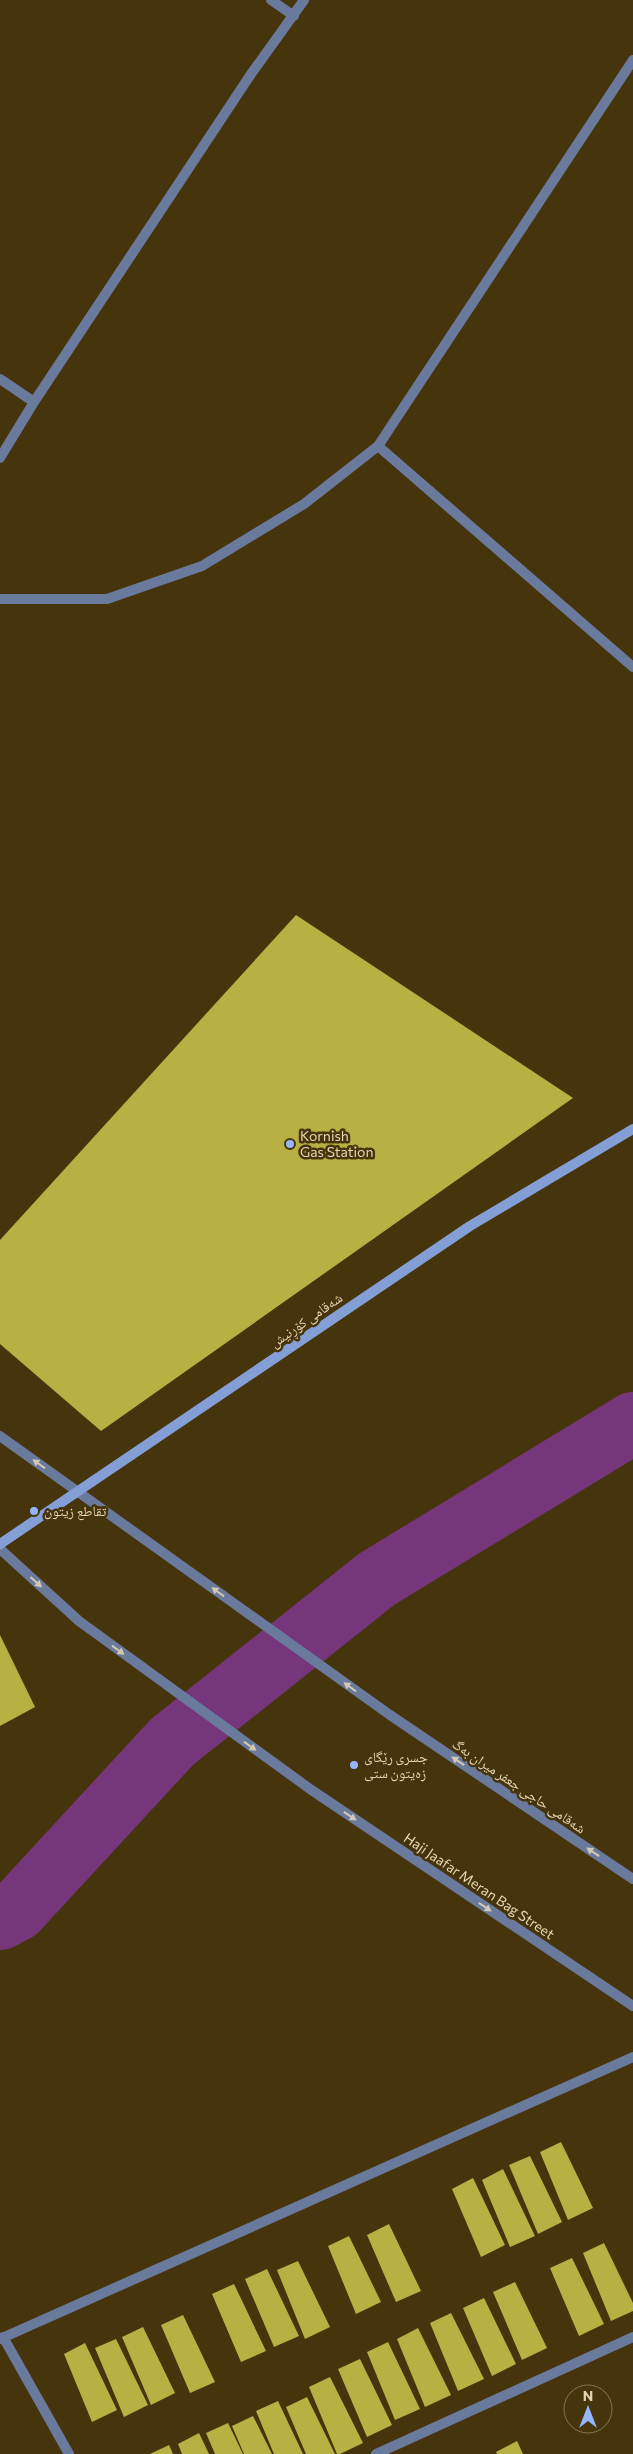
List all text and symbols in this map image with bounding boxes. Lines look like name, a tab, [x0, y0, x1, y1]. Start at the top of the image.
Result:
place label: Kornish Gas Station	[300, 1127, 374, 1160]
marker: Kornish Gas Station	[284, 1138, 296, 1150]
street label: شەقامی کۆڕنیش	[266, 1288, 348, 1354]
one-way arrow	[32, 1459, 46, 1469]
place label: تقاطع زيتون	[44, 1502, 107, 1521]
marker: تقاطع زيتون	[28, 1505, 40, 1517]
one-way arrow	[30, 1576, 42, 1588]
one-way arrow	[212, 1587, 225, 1598]
one-way arrow	[112, 1645, 125, 1655]
one-way arrow	[344, 1682, 357, 1692]
street label: شەقامی حاجی جعفر میران بەگ	[449, 1735, 589, 1837]
one-way arrow	[243, 1741, 257, 1751]
place label: جسری رێگای زەیتون ستی	[364, 1748, 428, 1782]
one-way arrow	[451, 1756, 465, 1766]
marker: جسری رێگای زەیتون ستی	[348, 1759, 360, 1771]
one-way arrow	[343, 1812, 357, 1821]
street label: Haji Jaafar Meran Bag Street	[401, 1829, 558, 1942]
one-way arrow	[586, 1847, 599, 1857]
one-way arrow	[478, 1902, 492, 1912]
north arrow	[563, 2384, 613, 2434]
text: N	[583, 2387, 593, 2404]

